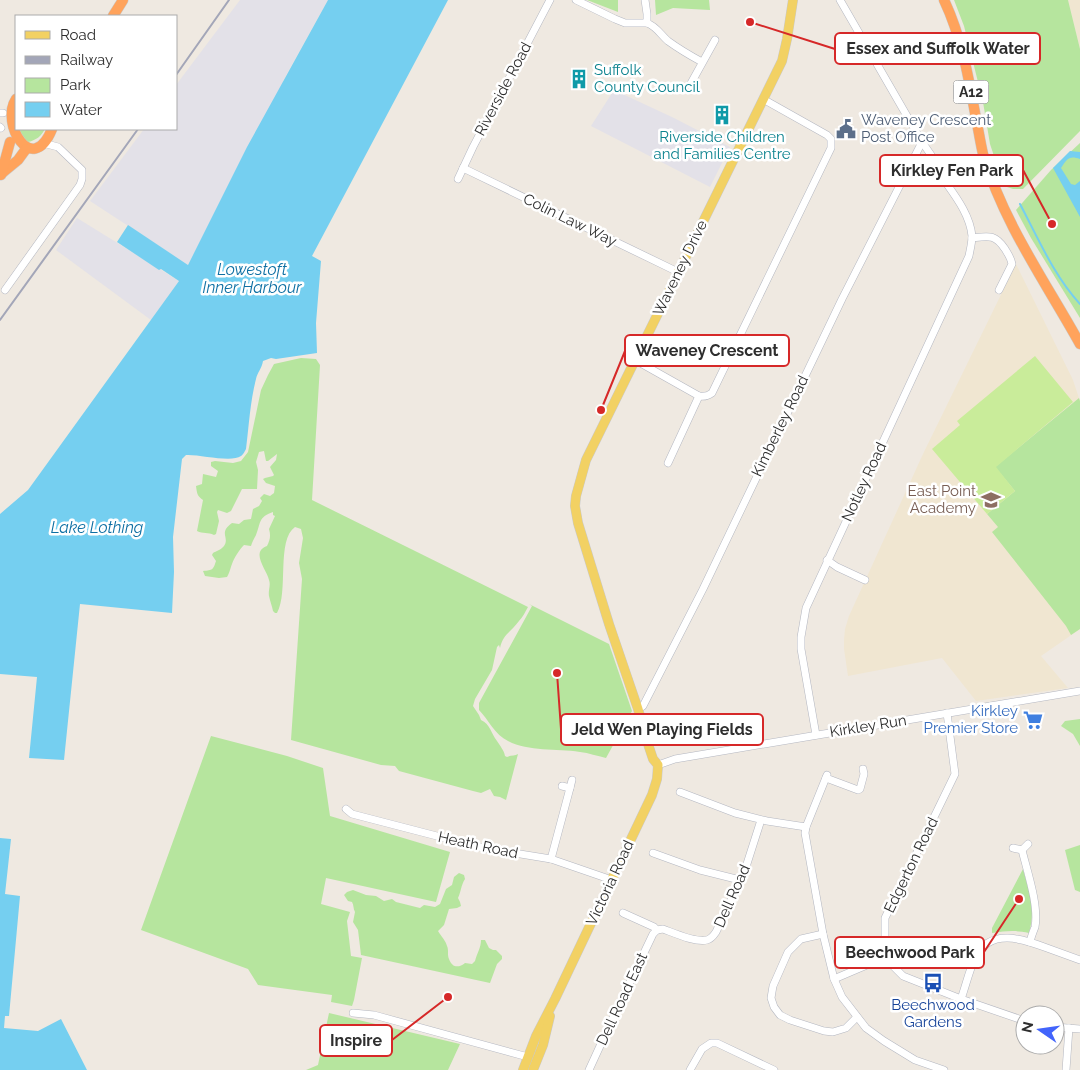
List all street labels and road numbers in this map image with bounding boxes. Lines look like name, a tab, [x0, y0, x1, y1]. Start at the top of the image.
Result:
street label: Riverside Road	[471, 39, 535, 139]
road number: A12	[954, 80, 988, 104]
street label: Colin Law Way	[520, 190, 620, 250]
street label: Waveney Drive	[649, 217, 711, 319]
street label: Kimberley Road	[748, 373, 812, 479]
street label: Notley Road	[838, 439, 890, 525]
street label: Kirkley Run	[828, 711, 908, 741]
street label: Edgerton Road	[880, 814, 942, 916]
street label: Heath Road	[436, 828, 520, 862]
street label: Victoria Road	[582, 837, 638, 929]
street label: Dell Road	[710, 862, 754, 930]
street label: Dell Road East	[593, 950, 651, 1048]

